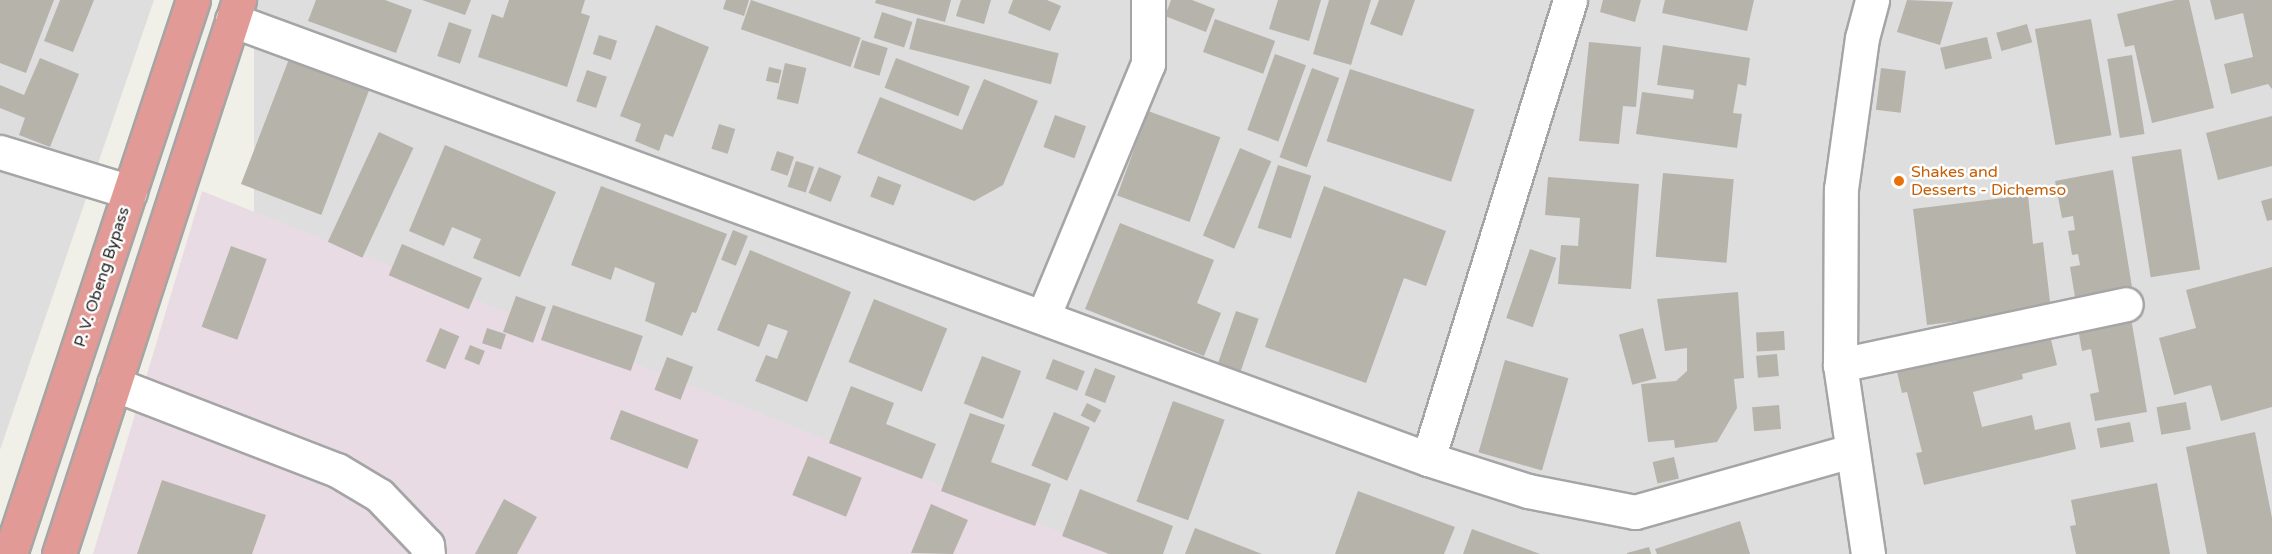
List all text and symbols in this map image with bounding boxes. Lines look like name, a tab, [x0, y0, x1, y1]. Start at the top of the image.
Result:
place label: Shakes and Desserts - Dichemso	[1911, 162, 2066, 200]
marker: Shakes and Desserts - Dichemso	[1892, 174, 1906, 188]
street label: P. V. Obeng Bypass	[70, 205, 134, 349]

